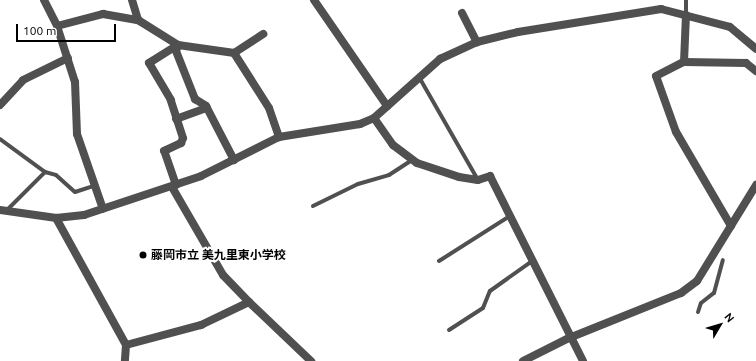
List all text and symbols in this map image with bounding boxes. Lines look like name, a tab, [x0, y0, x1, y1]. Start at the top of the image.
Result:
scale bar	[18, 16, 118, 42]
text: 100 m	[23, 24, 56, 37]
place label: 藤岡市立 美九里東小学校	[151, 248, 286, 262]
marker: 藤岡市立 美九里東小学校	[138, 250, 148, 260]
north arrow	[700, 305, 740, 345]
text: N	[722, 311, 737, 325]

